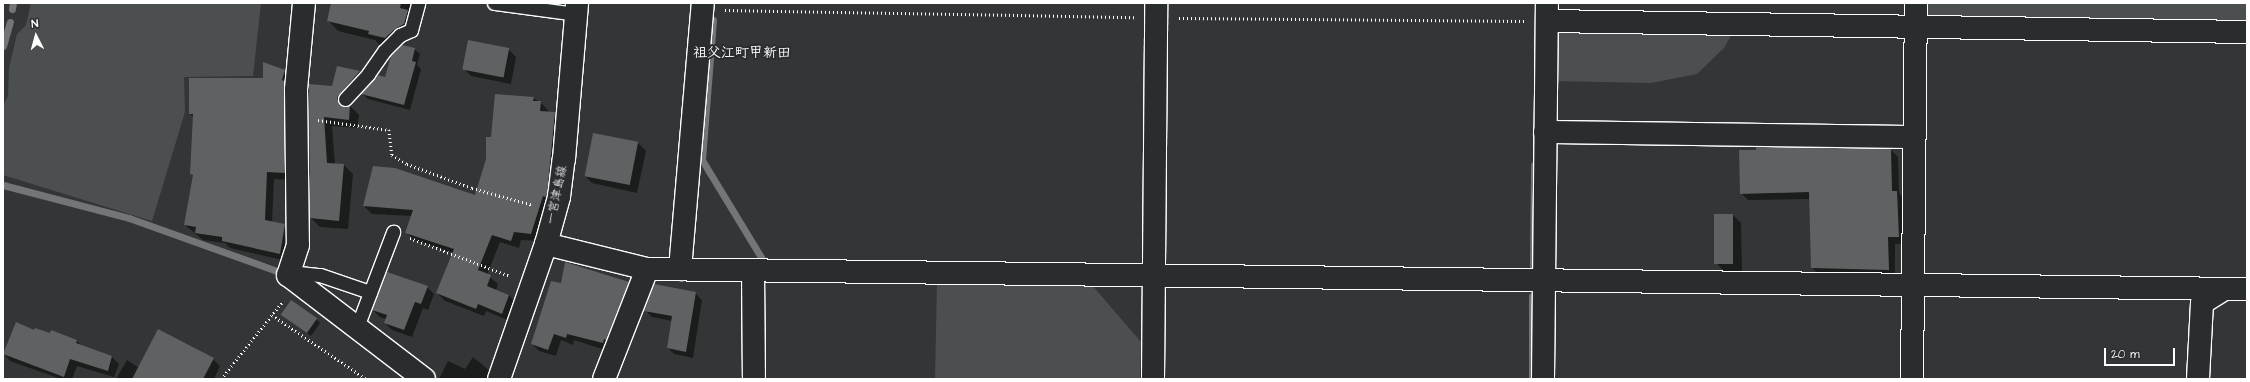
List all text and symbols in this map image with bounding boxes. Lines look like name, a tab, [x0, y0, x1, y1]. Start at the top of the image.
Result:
north arrow	[16, 16, 56, 56]
text: N	[30, 16, 39, 31]
district label: 祖父江町甲新田	[693, 45, 791, 61]
street label: 一宮津島線	[544, 164, 570, 226]
scale bar	[2106, 340, 2177, 366]
text: 20 m	[2111, 346, 2140, 363]

